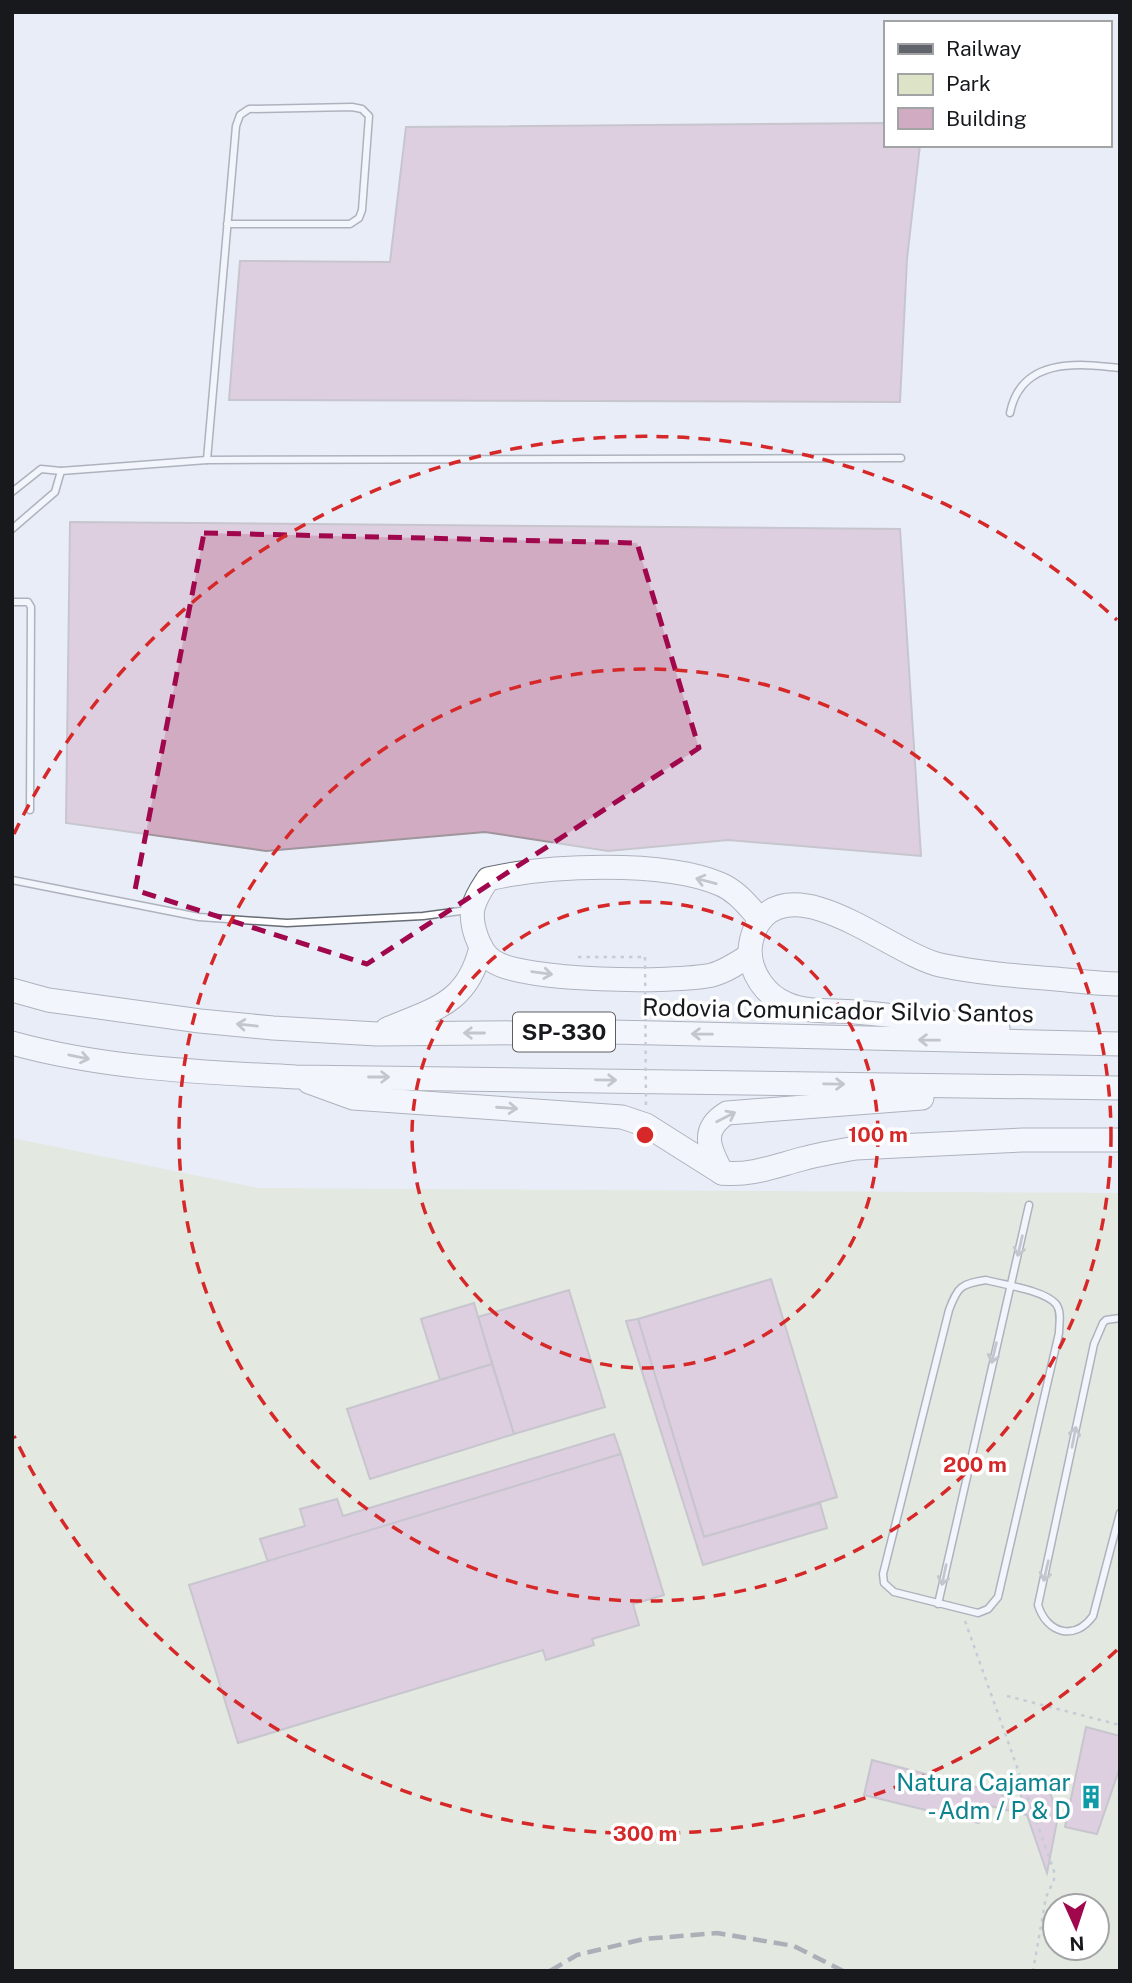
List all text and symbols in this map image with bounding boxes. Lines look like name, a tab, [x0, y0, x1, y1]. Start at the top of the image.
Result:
legend	[884, 21, 1111, 147]
text: Railway	[946, 36, 1022, 61]
text: Park	[946, 71, 991, 96]
text: Building	[946, 106, 1027, 131]
one-way arrow	[695, 873, 717, 886]
one-way arrow	[530, 966, 552, 979]
street label: Rodovia Comunicador Silvio Santos	[642, 993, 1034, 1027]
road number: SP-330	[513, 1012, 615, 1051]
one-way arrow	[236, 1019, 259, 1032]
one-way arrow	[463, 1026, 486, 1040]
one-way arrow	[690, 1028, 713, 1041]
one-way arrow	[918, 1033, 941, 1046]
one-way arrow	[67, 1051, 90, 1065]
one-way arrow	[367, 1070, 390, 1084]
one-way arrow	[595, 1073, 618, 1087]
one-way arrow	[822, 1077, 845, 1091]
one-way arrow	[495, 1102, 518, 1115]
one-way arrow	[716, 1109, 736, 1123]
text: 100 m	[848, 1122, 908, 1147]
centre of rings	[633, 1123, 657, 1147]
one-way arrow	[1012, 1234, 1026, 1257]
one-way arrow	[987, 1341, 1001, 1364]
one-way arrow	[1068, 1426, 1081, 1449]
text: 200 m	[943, 1452, 1007, 1477]
one-way arrow	[1039, 1559, 1052, 1582]
one-way arrow	[937, 1563, 950, 1586]
place label: Natura Cajamar - Adm / P & D	[896, 1768, 1071, 1824]
building icon: Natura Cajamar - Adm / P & D	[1077, 1783, 1105, 1811]
text: 300 m	[613, 1821, 677, 1846]
north arrow	[1041, 1892, 1111, 1962]
text: N	[1069, 1933, 1085, 1955]

